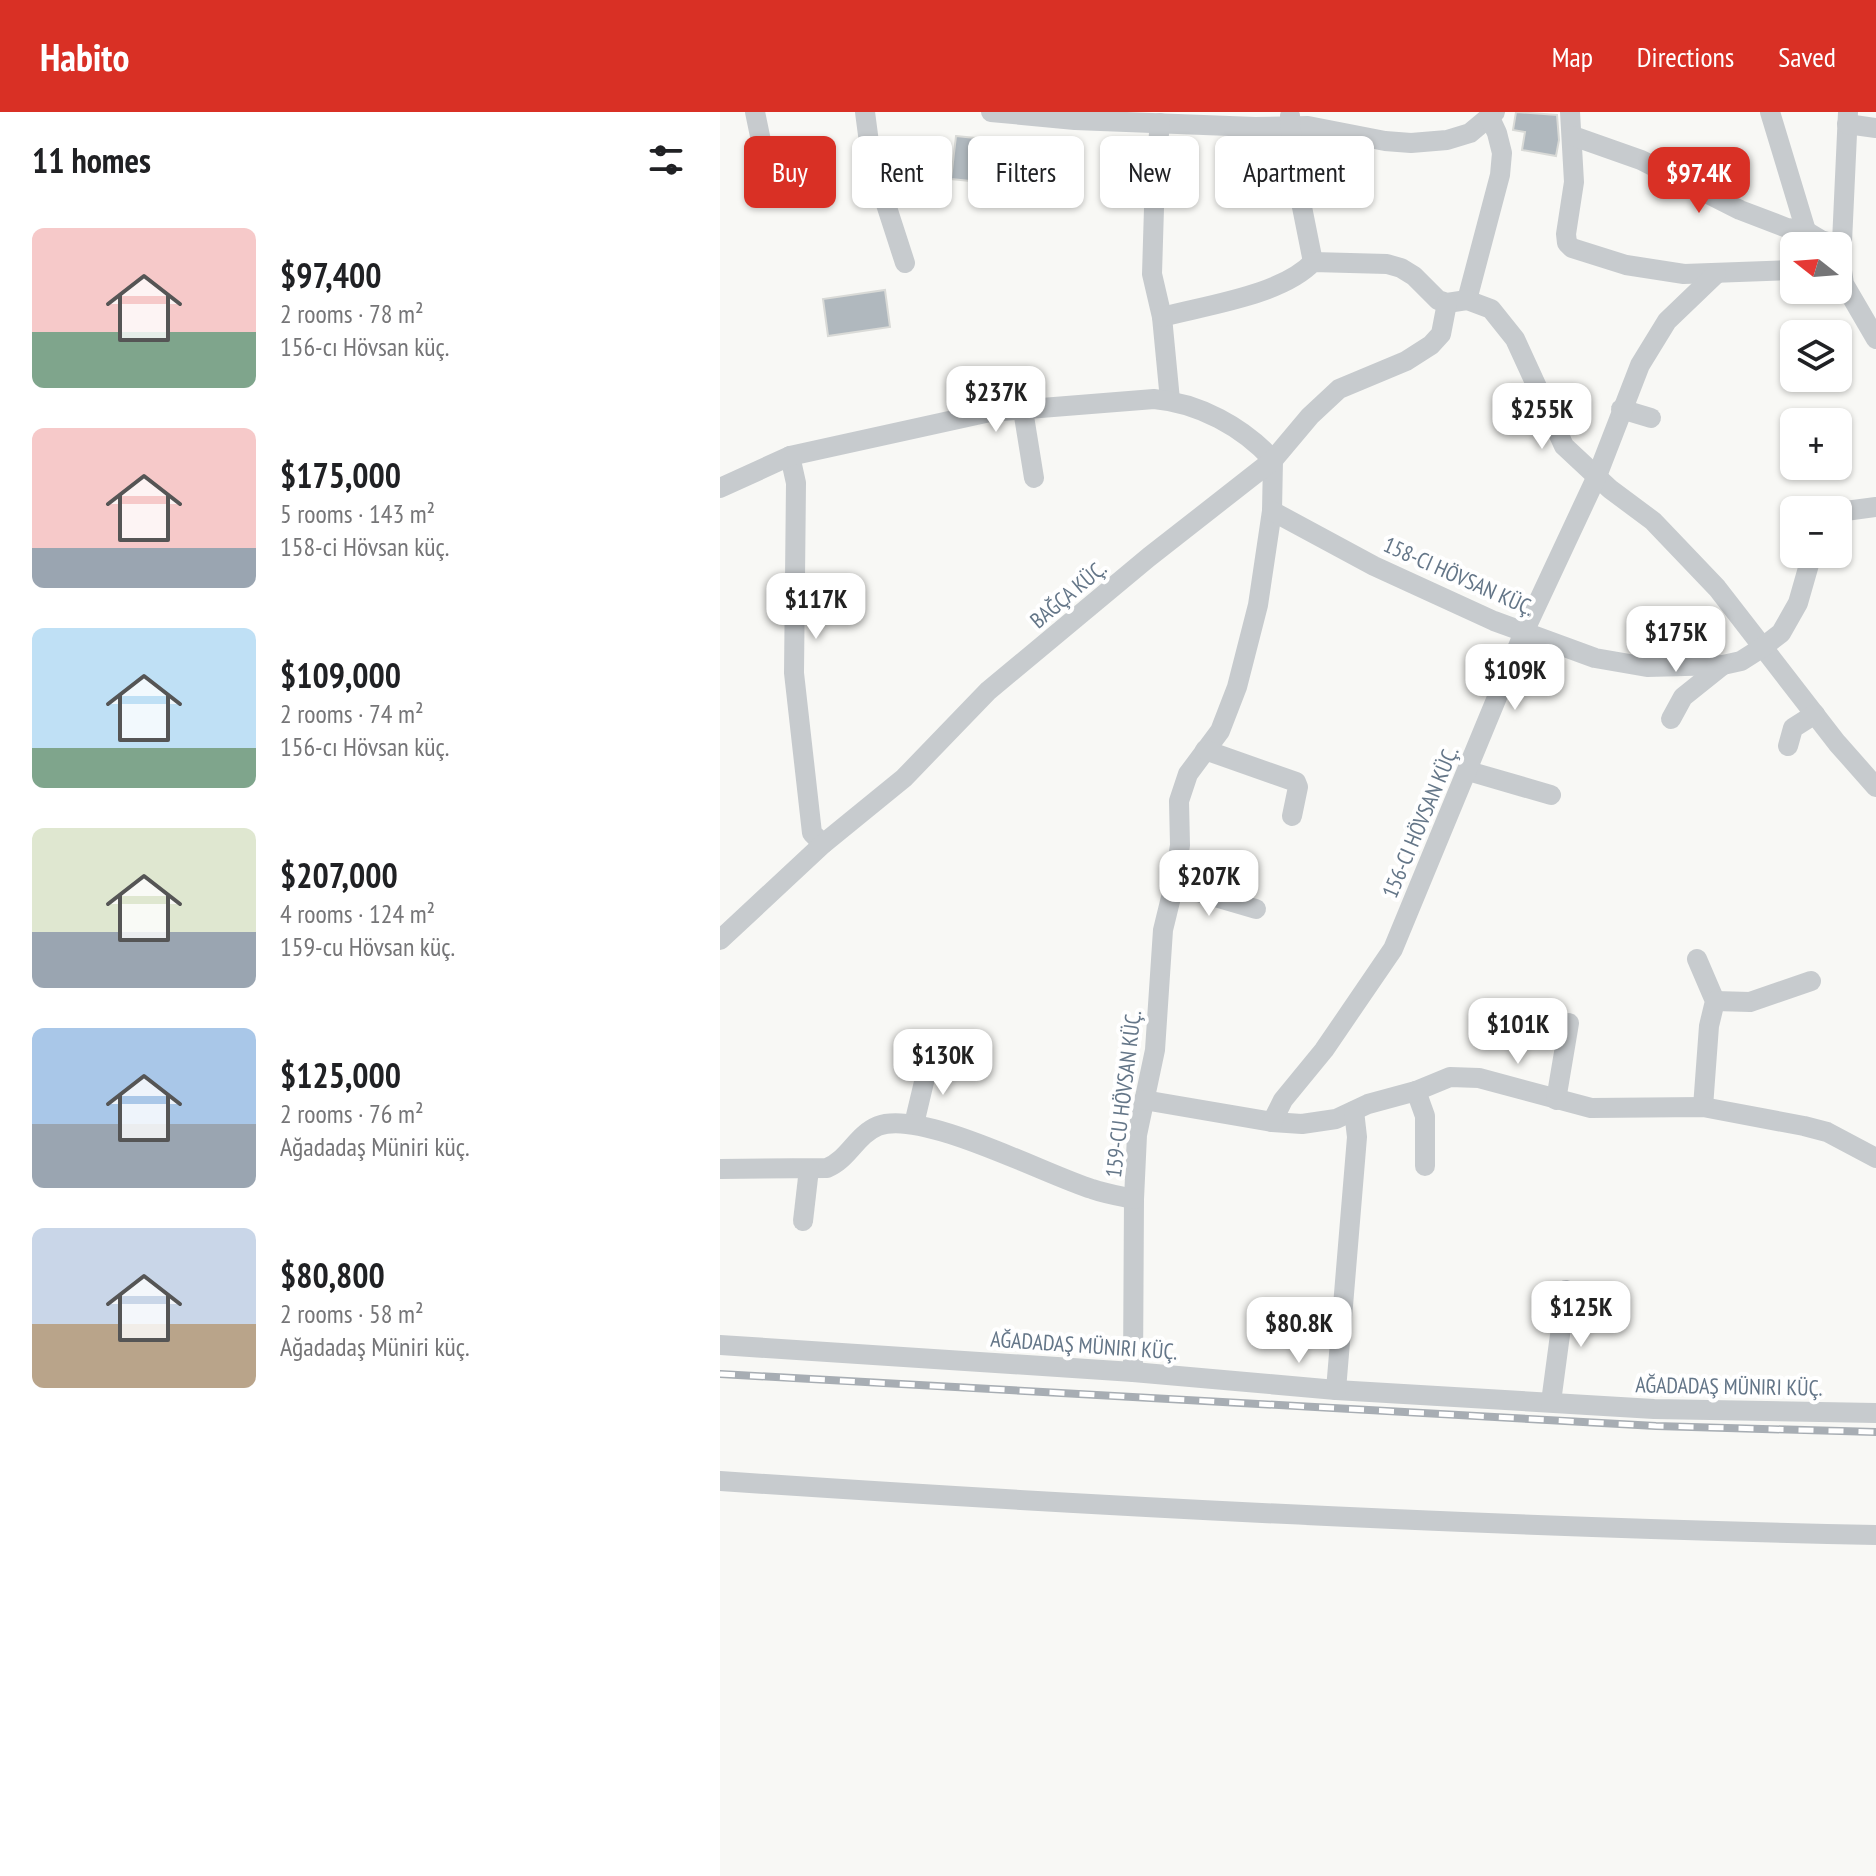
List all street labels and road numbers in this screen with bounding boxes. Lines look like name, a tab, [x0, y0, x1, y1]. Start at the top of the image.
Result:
street label: 158-CI HÖVSAN KÜÇ.	[1379, 530, 1539, 622]
street label: BAĞÇA KÜÇ.	[1024, 554, 1112, 634]
street label: 156-CI HÖVSAN KÜÇ.	[1375, 742, 1465, 902]
street label: 159-CU HÖVSAN KÜÇ.	[1099, 1009, 1147, 1179]
street label: AĞADADAŞ MÜNIRI KÜÇ.	[990, 1324, 1178, 1366]
street label: AĞADADAŞ MÜNIRI KÜÇ.	[1635, 1370, 1823, 1402]

